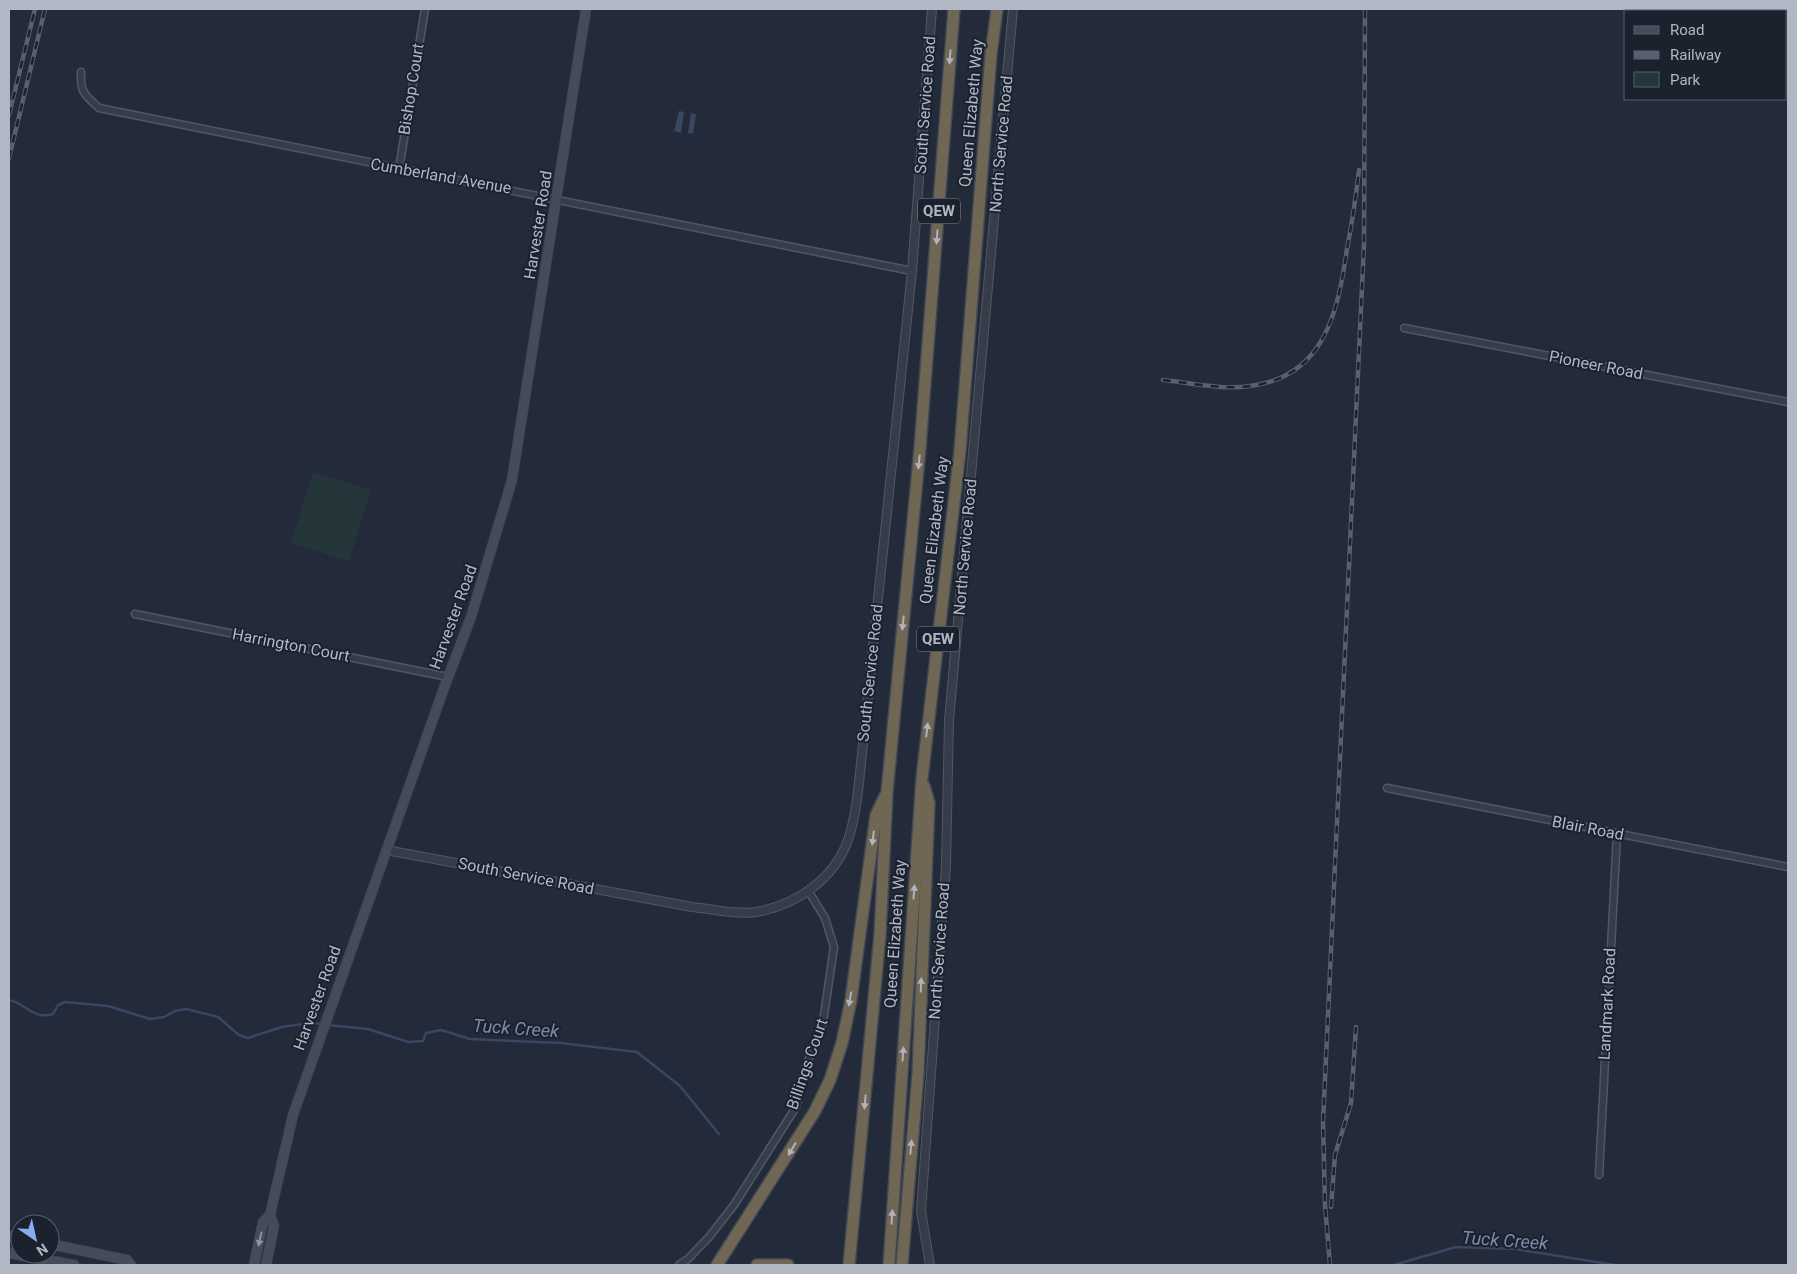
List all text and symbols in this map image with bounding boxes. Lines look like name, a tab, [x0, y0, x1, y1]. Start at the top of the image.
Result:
legend	[1624, 10, 1787, 100]
text: Road	[1670, 21, 1704, 39]
street label: South Service Road	[911, 35, 939, 175]
street label: Queen Elizabeth Way	[955, 38, 987, 188]
street label: Bishop Court	[394, 42, 428, 136]
text: Railway	[1670, 46, 1721, 64]
one-way arrow	[946, 50, 954, 66]
text: Park	[1670, 71, 1701, 89]
street label: North Service Road	[986, 75, 1016, 213]
street label: Cumberland Avenue	[369, 154, 513, 198]
street label: Harvester Road	[520, 169, 556, 281]
road number: QEW	[918, 198, 960, 224]
one-way arrow	[932, 229, 940, 245]
street label: Pioneer Road	[1548, 347, 1644, 383]
one-way arrow	[915, 454, 923, 470]
street label: Queen Elizabeth Way	[916, 455, 953, 605]
street label: North Service Road	[950, 478, 980, 616]
street label: Harvester Road	[425, 562, 481, 672]
street label: South Service Road	[853, 603, 887, 743]
one-way arrow	[899, 616, 907, 632]
street label: Harrington Court	[231, 624, 351, 666]
road number: QEW	[917, 626, 959, 652]
one-way arrow	[923, 722, 931, 738]
street label: Blair Road	[1551, 812, 1625, 844]
one-way arrow	[869, 831, 877, 847]
street label: South Service Road	[456, 853, 596, 899]
street label: Queen Elizabeth Way	[880, 859, 910, 1009]
street label: North Service Road	[925, 882, 953, 1020]
one-way arrow	[911, 884, 919, 900]
street label: Harvester Road	[289, 943, 345, 1053]
street label: Landmark Road	[1595, 948, 1619, 1060]
one-way arrow	[917, 977, 925, 993]
one-way arrow	[846, 991, 854, 1007]
water label: Tuck Creek	[472, 1015, 561, 1042]
street label: Billings Court	[783, 1016, 831, 1112]
one-way arrow	[900, 1046, 908, 1062]
one-way arrow	[860, 1095, 868, 1111]
one-way arrow	[907, 1139, 915, 1155]
one-way arrow	[787, 1142, 796, 1155]
one-way arrow	[889, 1208, 897, 1224]
north arrow	[10, 1214, 60, 1264]
water label: Tuck Creek	[1461, 1227, 1550, 1254]
one-way arrow	[256, 1231, 264, 1246]
text: N	[34, 1240, 51, 1259]

